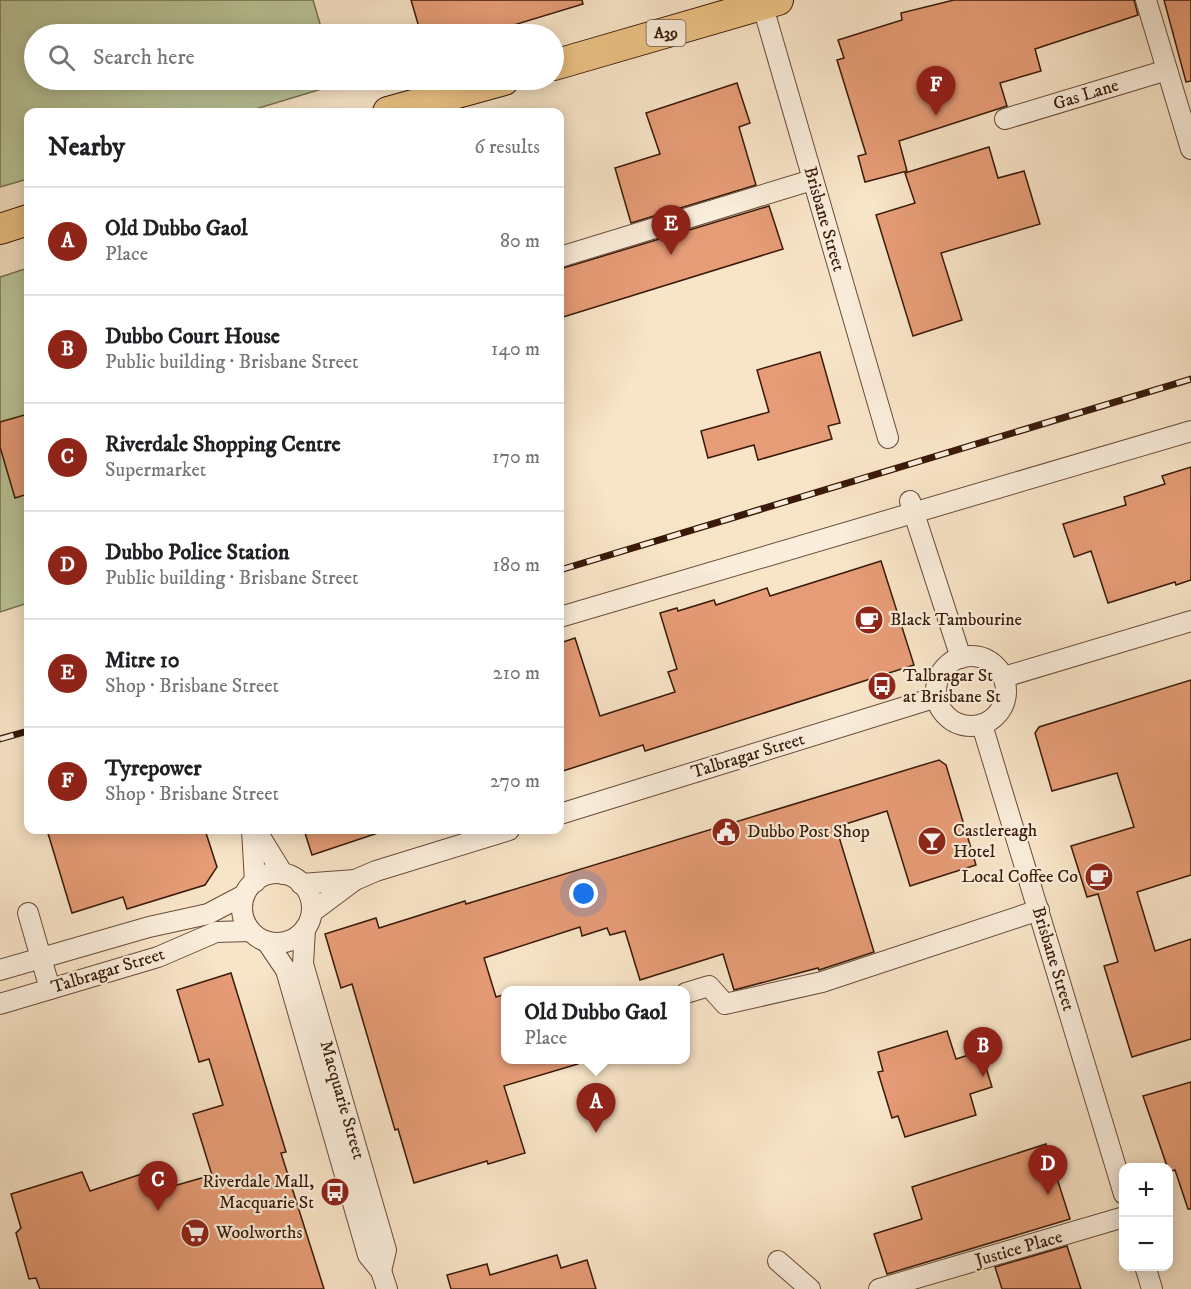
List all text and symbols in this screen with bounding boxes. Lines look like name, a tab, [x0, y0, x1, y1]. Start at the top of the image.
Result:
road number: A39	[646, 20, 686, 46]
search box	[24, 24, 564, 90]
icon: search	[45, 41, 78, 74]
text: Search here	[93, 44, 195, 71]
pin: F	[916, 66, 956, 116]
street label: Gas Lane	[1050, 75, 1122, 115]
text: Nearby	[48, 131, 125, 164]
text: 6 results	[474, 135, 540, 160]
street label: Brisbane Street	[799, 164, 850, 274]
pin: E	[652, 206, 690, 255]
text: Old Dubbo Gaol	[105, 215, 248, 242]
text: A	[61, 229, 74, 254]
text: 80 m	[500, 229, 540, 254]
text: Place	[105, 242, 148, 267]
text: Dubbo Court House	[105, 323, 280, 350]
text: B	[61, 337, 74, 362]
text: 140 m	[491, 337, 540, 362]
text: Public building · Brisbane Street	[105, 350, 358, 375]
text: Riverdale Shopping Centre	[105, 431, 341, 458]
text: C	[61, 445, 74, 470]
text: 170 m	[492, 445, 540, 470]
text: Supermarket	[105, 458, 206, 483]
text: Dubbo Police Station	[105, 539, 289, 566]
text: D	[60, 553, 75, 578]
text: 180 m	[493, 553, 540, 578]
text: Public building · Brisbane Street	[105, 566, 358, 591]
cafe icon: Black Tambourine	[853, 604, 885, 636]
place label: Black Tambourine	[890, 609, 1022, 631]
text: Mitre 10	[105, 647, 180, 674]
text: E	[60, 661, 75, 686]
text: 210 m	[493, 661, 540, 686]
place label: Talbragar St at Brisbane St	[903, 665, 1001, 708]
bus stop icon: Talbragar St at Brisbane St	[866, 670, 898, 702]
text: Shop · Brisbane Street	[105, 674, 279, 699]
street label: Talbragar Street	[689, 728, 808, 784]
text: Tyrepower	[105, 755, 201, 782]
text: F	[61, 769, 74, 794]
text: 270 m	[490, 769, 540, 794]
text: Shop · Brisbane Street	[105, 782, 279, 807]
public building icon: Dubbo Post Shop	[710, 816, 742, 848]
place label: Castlereagh Hotel	[953, 820, 1038, 863]
place label: Dubbo Post Shop	[747, 821, 870, 843]
bar icon: Castlereagh Hotel	[916, 825, 948, 857]
cafe icon: Local Coffee Co	[1083, 861, 1115, 893]
place label: Local Coffee Co	[961, 866, 1078, 888]
your location	[569, 879, 598, 908]
street label: Brisbane Street	[1027, 904, 1079, 1014]
street label: Talbragar Street	[49, 943, 168, 999]
popup	[501, 986, 690, 1064]
text: Old Dubbo Gaol	[524, 999, 667, 1026]
text: Place	[524, 1026, 567, 1051]
pin: B	[964, 1028, 1002, 1077]
street label: Macquarie Street	[315, 1038, 369, 1162]
pin: A	[576, 1084, 616, 1133]
pin: D	[1028, 1146, 1068, 1195]
pin: C	[138, 1162, 178, 1211]
map controls	[1119, 1163, 1173, 1271]
button: +	[1119, 1163, 1173, 1217]
place label: Riverdale Mall, Macquarie St	[202, 1171, 314, 1214]
bus stop icon: Riverdale Mall, Macquarie St	[319, 1176, 351, 1208]
supermarket icon: Woolworths	[179, 1217, 211, 1249]
button: −	[1119, 1217, 1173, 1271]
place label: Woolworths	[215, 1222, 302, 1244]
street label: Justice Place	[971, 1226, 1065, 1272]

